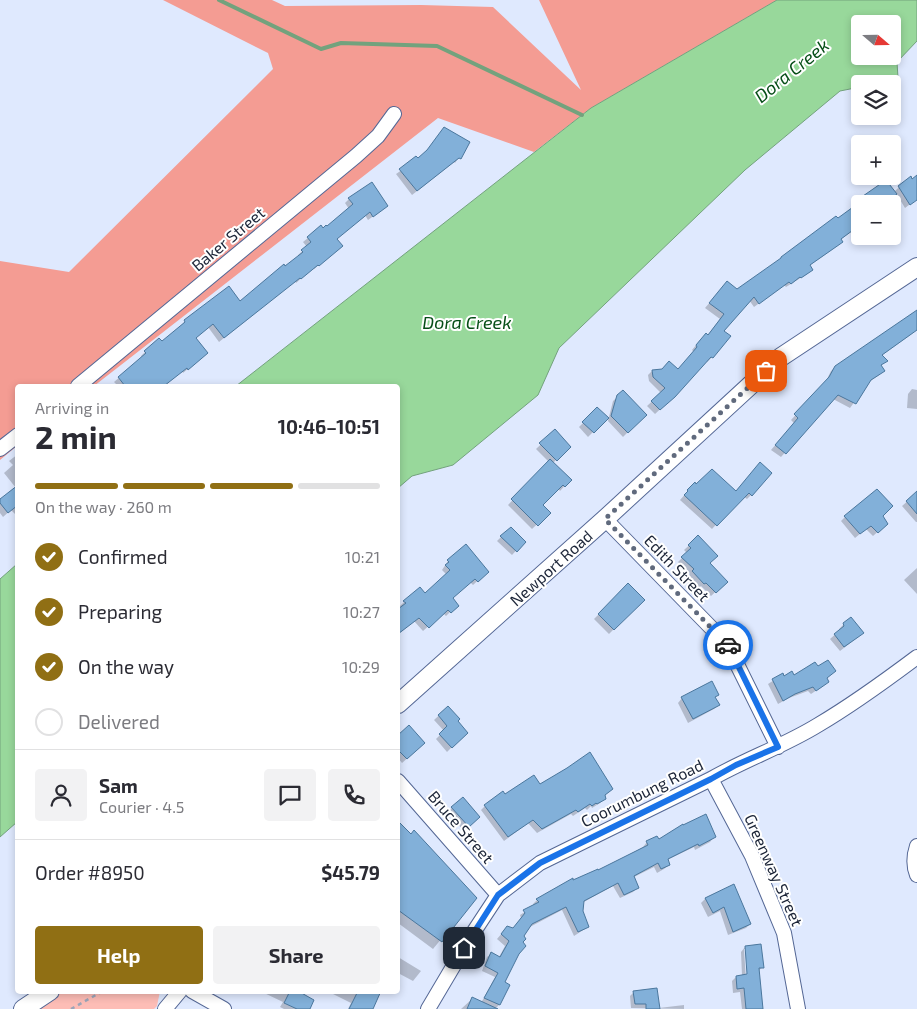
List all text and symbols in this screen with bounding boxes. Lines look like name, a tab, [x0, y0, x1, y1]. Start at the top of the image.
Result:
north arrow	[851, 15, 901, 65]
map controls	[851, 15, 901, 245]
water label: Dora Creek	[750, 34, 833, 107]
button: layers	[851, 75, 901, 125]
button: +	[851, 135, 901, 185]
button: −	[851, 195, 901, 245]
street label: Baker Street	[187, 203, 268, 275]
water label: Dora Creek	[422, 311, 512, 333]
pin	[745, 350, 787, 392]
icon: bag	[752, 357, 780, 385]
text: Arriving in	[35, 398, 109, 417]
text: 10:46–10:51	[278, 415, 380, 438]
text: 2 min	[35, 417, 117, 455]
text: On the way · 260 m	[35, 497, 172, 516]
street label: Newport Road	[506, 526, 596, 610]
street label: Edith Street	[641, 530, 714, 605]
icon: check	[35, 543, 63, 571]
text: Confirmed	[78, 545, 168, 568]
text: 10:21	[345, 547, 380, 566]
icon: check	[35, 598, 63, 626]
text: Preparing	[78, 600, 162, 623]
text: 10:27	[343, 602, 380, 621]
courier	[703, 620, 753, 670]
icon: car	[714, 631, 742, 659]
icon: check	[35, 653, 63, 681]
text: On the way	[78, 655, 174, 678]
text: 10:29	[342, 657, 380, 676]
text: Delivered	[78, 710, 160, 733]
street label: Coorumbung Road	[578, 755, 706, 830]
button: person	[35, 769, 87, 821]
button: chat	[264, 769, 316, 821]
button: phone	[328, 769, 380, 821]
text: Sam	[99, 774, 138, 797]
street label: Bruce Street	[425, 787, 498, 867]
text: Courier · 4.5	[99, 797, 184, 816]
street label: Greenway Street	[741, 811, 808, 929]
text: Order #8950	[35, 861, 145, 884]
text: $45.79	[321, 861, 380, 884]
button: Help	[35, 926, 203, 984]
button: Share	[213, 926, 380, 984]
pin	[443, 927, 485, 969]
icon: home	[450, 934, 478, 962]

